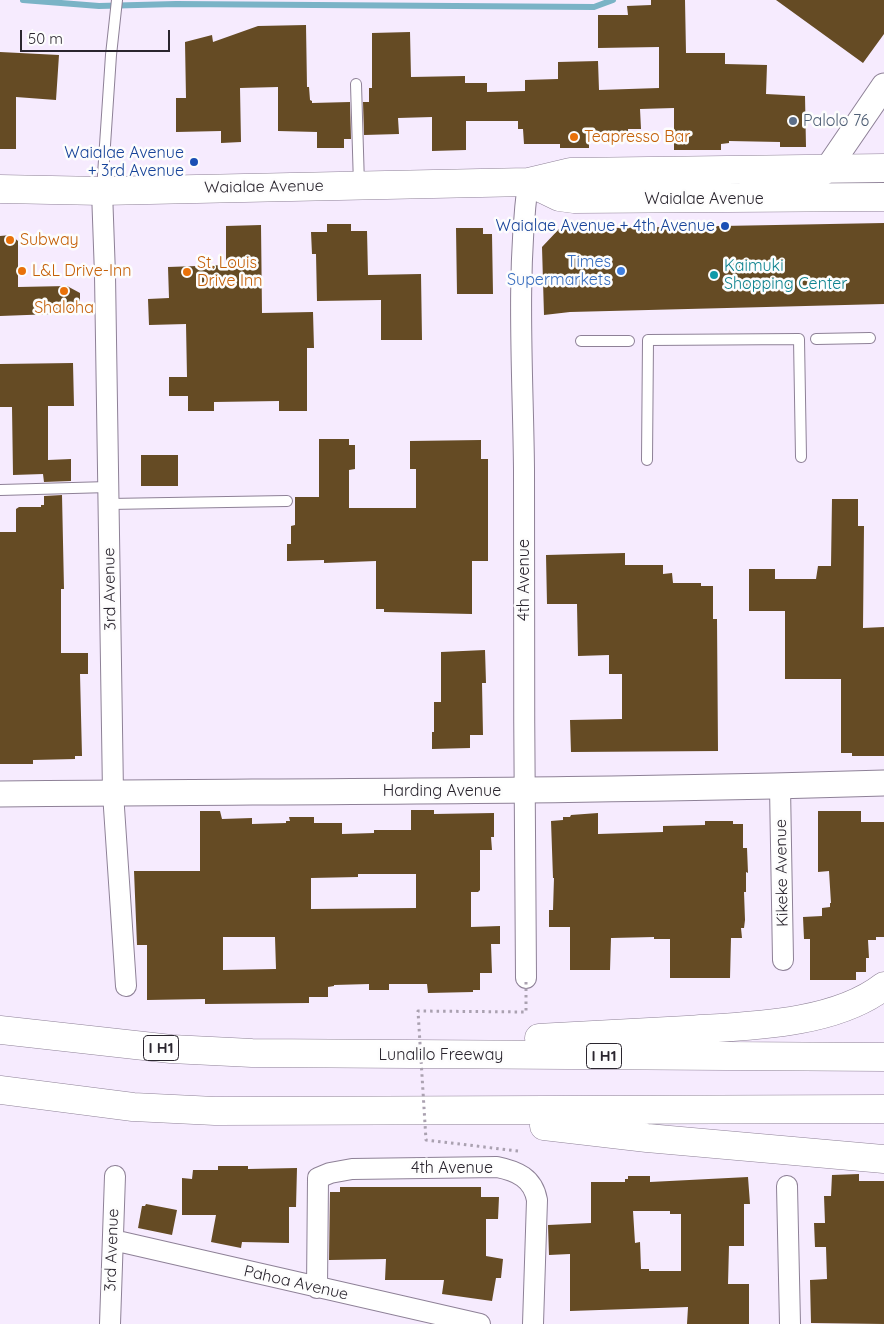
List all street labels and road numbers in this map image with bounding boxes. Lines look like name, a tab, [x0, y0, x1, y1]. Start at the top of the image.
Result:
street label: Waialae Avenue	[204, 176, 324, 198]
street label: Waialae Avenue	[644, 189, 764, 209]
street label: 4th Avenue	[514, 539, 534, 621]
street label: 3rd Avenue	[100, 547, 120, 631]
street label: Harding Avenue	[383, 781, 501, 801]
street label: Kikeke Avenue	[771, 819, 793, 927]
road number: I H1	[144, 1036, 178, 1060]
road number: I H1	[586, 1044, 622, 1068]
street label: Lunalilo Freeway	[379, 1045, 503, 1065]
street label: 4th Avenue	[411, 1158, 493, 1178]
street label: 3rd Avenue	[101, 1208, 123, 1292]
street label: Pahoa Avenue	[242, 1262, 350, 1304]

